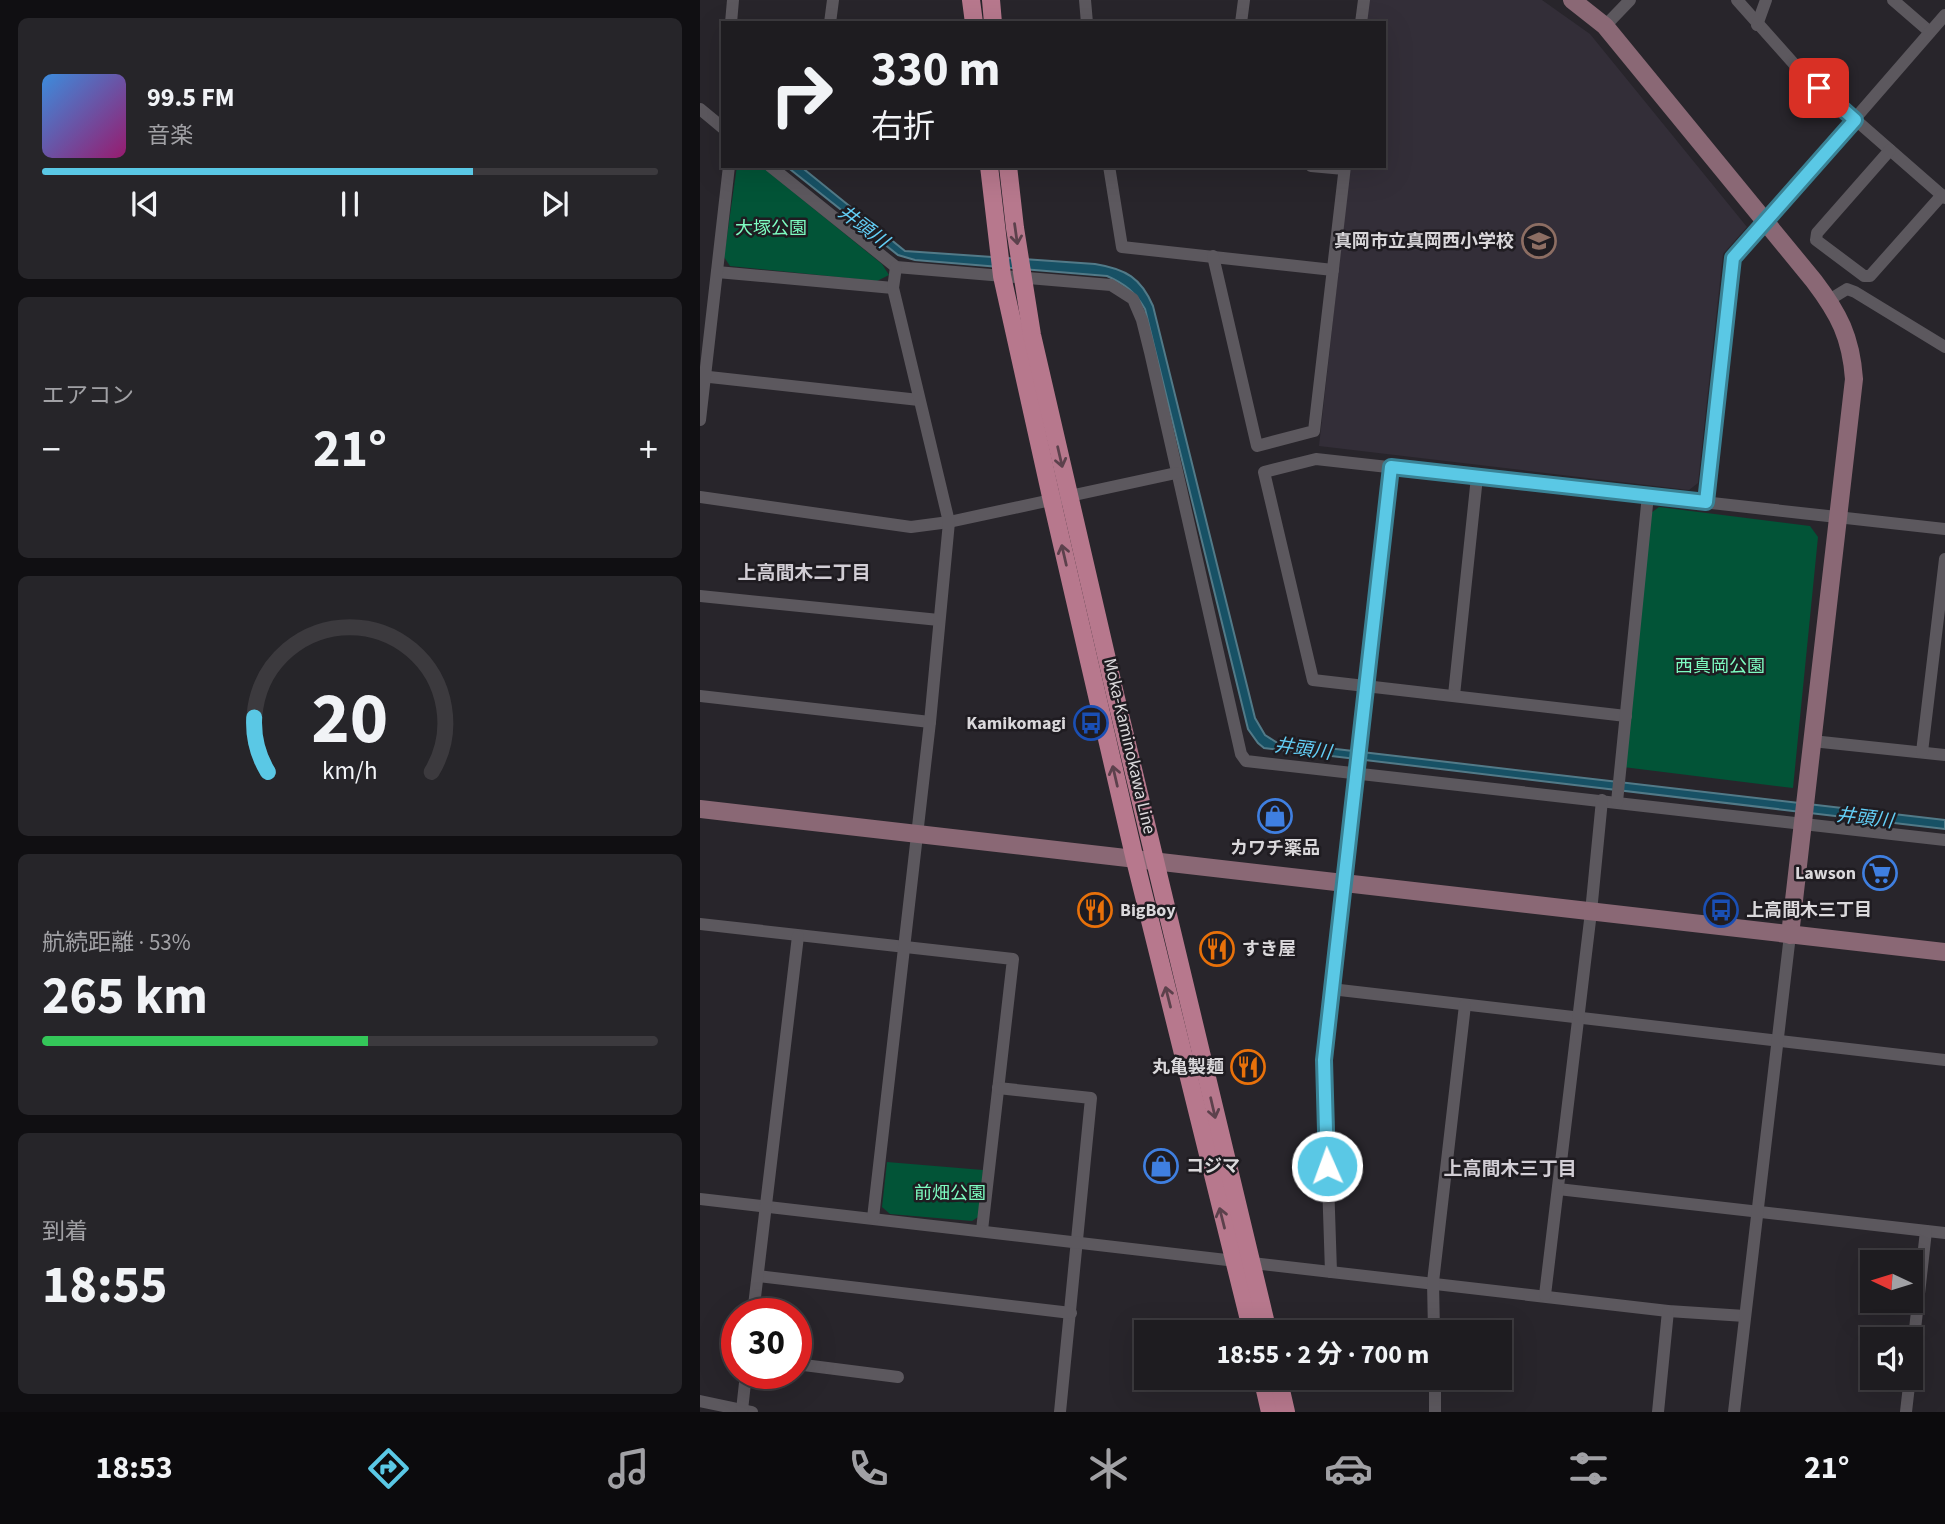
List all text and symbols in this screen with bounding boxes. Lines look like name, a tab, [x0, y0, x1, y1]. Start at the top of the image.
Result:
text: 330 m	[871, 35, 1000, 105]
icon: right	[756, 49, 847, 140]
pin	[1789, 58, 1849, 118]
icon: arrive	[1800, 69, 1838, 107]
text: 99.5 FM	[147, 79, 235, 116]
text: 右折	[871, 104, 935, 150]
text: 音楽	[147, 119, 193, 152]
icon: previous	[126, 185, 164, 223]
icon: pause	[331, 185, 369, 223]
icon: next	[536, 185, 574, 223]
water label: 井頭川	[832, 199, 896, 256]
park label: 大塚公園	[735, 216, 807, 241]
one-way arrow	[1009, 222, 1022, 245]
school or university icon: 真岡市立真岡西小学校	[1520, 222, 1558, 260]
place label: 真岡市立真岡西小学校	[1334, 229, 1514, 254]
text: エアコン	[42, 379, 134, 412]
text: 21°	[313, 413, 387, 487]
text: −	[42, 423, 61, 477]
text: +	[639, 423, 658, 477]
one-way arrow	[1053, 445, 1067, 468]
one-way arrow	[1056, 544, 1069, 566]
district label: 上高間木二丁目	[737, 560, 871, 587]
park label: 西真岡公園	[1675, 654, 1765, 679]
street label: Moka-Kaminokawa Line	[1097, 656, 1162, 837]
text: 20	[312, 667, 388, 771]
bus stop icon: Kamikomagi	[1072, 704, 1110, 742]
place label: Kamikomagi	[966, 711, 1066, 736]
water label: 井頭川	[1273, 732, 1335, 767]
text: km/h	[322, 753, 378, 789]
one-way arrow	[1108, 765, 1121, 788]
shop icon: カワチ薬品	[1256, 797, 1294, 835]
water label: 井頭川	[1835, 802, 1897, 836]
place label: カワチ薬品	[1230, 836, 1320, 861]
supermarket icon: Lawson	[1861, 854, 1899, 892]
place label: Lawson	[1795, 861, 1856, 886]
restaurant icon: BigBoy	[1076, 891, 1114, 929]
bus stop icon: 上高間木三丁目	[1702, 891, 1740, 929]
place label: BigBoy	[1120, 898, 1176, 923]
place label: 上高間木三丁目	[1746, 898, 1872, 923]
text: 航続距離 · 53%	[42, 926, 191, 959]
restaurant icon: すき屋	[1198, 930, 1236, 968]
place label: すき屋	[1242, 937, 1296, 962]
text: 265 km	[42, 960, 208, 1034]
one-way arrow	[1161, 986, 1174, 1009]
restaurant icon: 丸亀製麺	[1229, 1048, 1267, 1086]
place label: 丸亀製麺	[1152, 1055, 1224, 1080]
one-way arrow	[1207, 1096, 1220, 1119]
position arrow	[1290, 1129, 1364, 1203]
shop icon: コジマ	[1142, 1147, 1180, 1185]
place label: コジマ	[1186, 1154, 1240, 1179]
district label: 上高間木三丁目	[1443, 1156, 1577, 1183]
park label: 前畑公園	[914, 1181, 986, 1206]
one-way arrow	[1215, 1207, 1228, 1230]
text: 到着	[42, 1215, 88, 1248]
text: 18:55	[42, 1249, 167, 1323]
north arrow	[1860, 1250, 1923, 1312]
map controls	[1860, 1250, 1923, 1390]
speed limit sign: 30	[721, 1298, 812, 1389]
button: sound	[1860, 1327, 1923, 1390]
text: 18:55 · 2 分 · 700 m	[1217, 1336, 1429, 1373]
icon: directions	[364, 1444, 413, 1493]
icon: music	[604, 1444, 653, 1493]
icon: phone	[844, 1444, 893, 1493]
icon: climate	[1084, 1444, 1133, 1493]
icon: car	[1324, 1444, 1373, 1493]
icon: filters	[1564, 1444, 1613, 1493]
text: 18:53	[96, 1445, 173, 1491]
text: 21°	[1804, 1445, 1849, 1491]

